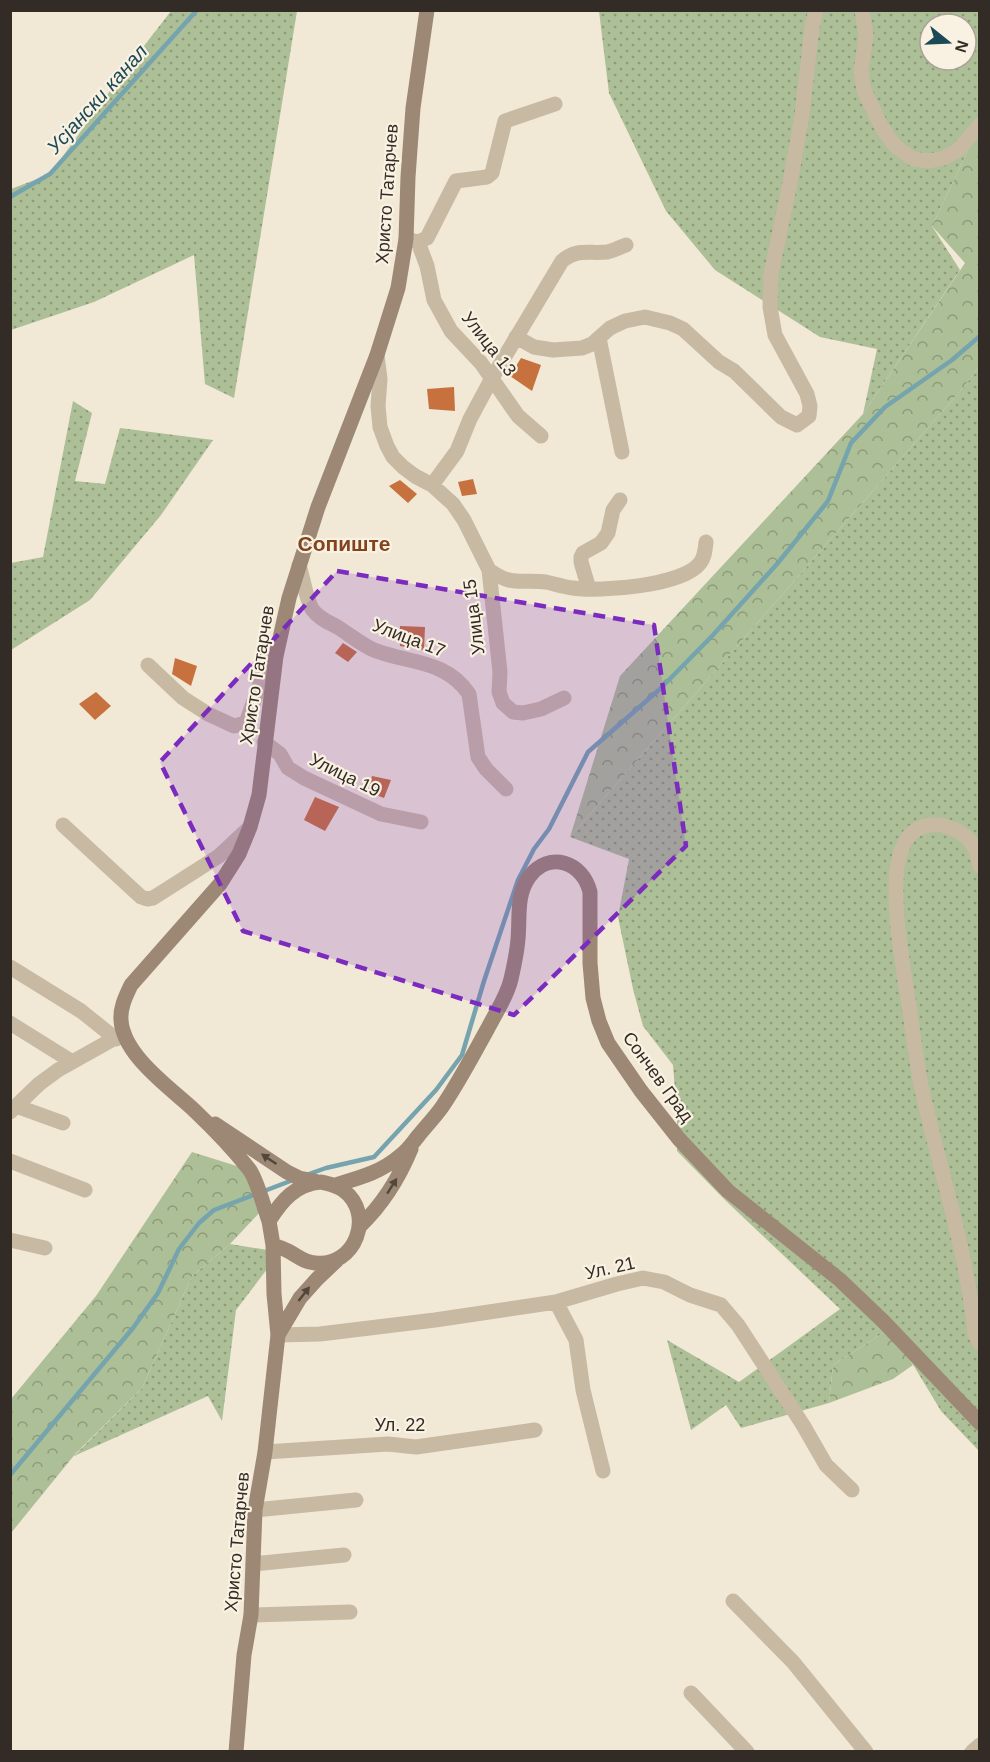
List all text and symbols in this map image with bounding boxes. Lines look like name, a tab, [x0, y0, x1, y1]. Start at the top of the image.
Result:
north arrow	[918, 12, 978, 72]
text: N	[952, 38, 972, 55]
water label: Усјански канал	[42, 40, 152, 159]
street label: Христо Татарчев	[372, 123, 402, 265]
street label: Улица 13	[458, 308, 520, 380]
district label: Сопиште	[297, 532, 391, 555]
street label: Улица 15	[459, 578, 489, 656]
street label: Христо Татарчев	[236, 604, 278, 746]
street label: Улица 17	[370, 615, 448, 661]
street label: Улица 19	[306, 749, 384, 801]
street label: Сончев Град	[619, 1028, 698, 1126]
one-way arrow	[261, 1153, 277, 1165]
one-way arrow	[386, 1178, 397, 1194]
street label: Ул. 21	[583, 1253, 637, 1283]
one-way arrow	[297, 1287, 309, 1302]
street label: Ул. 22	[375, 1415, 425, 1435]
street label: Христо Татарчев	[221, 1471, 253, 1613]

